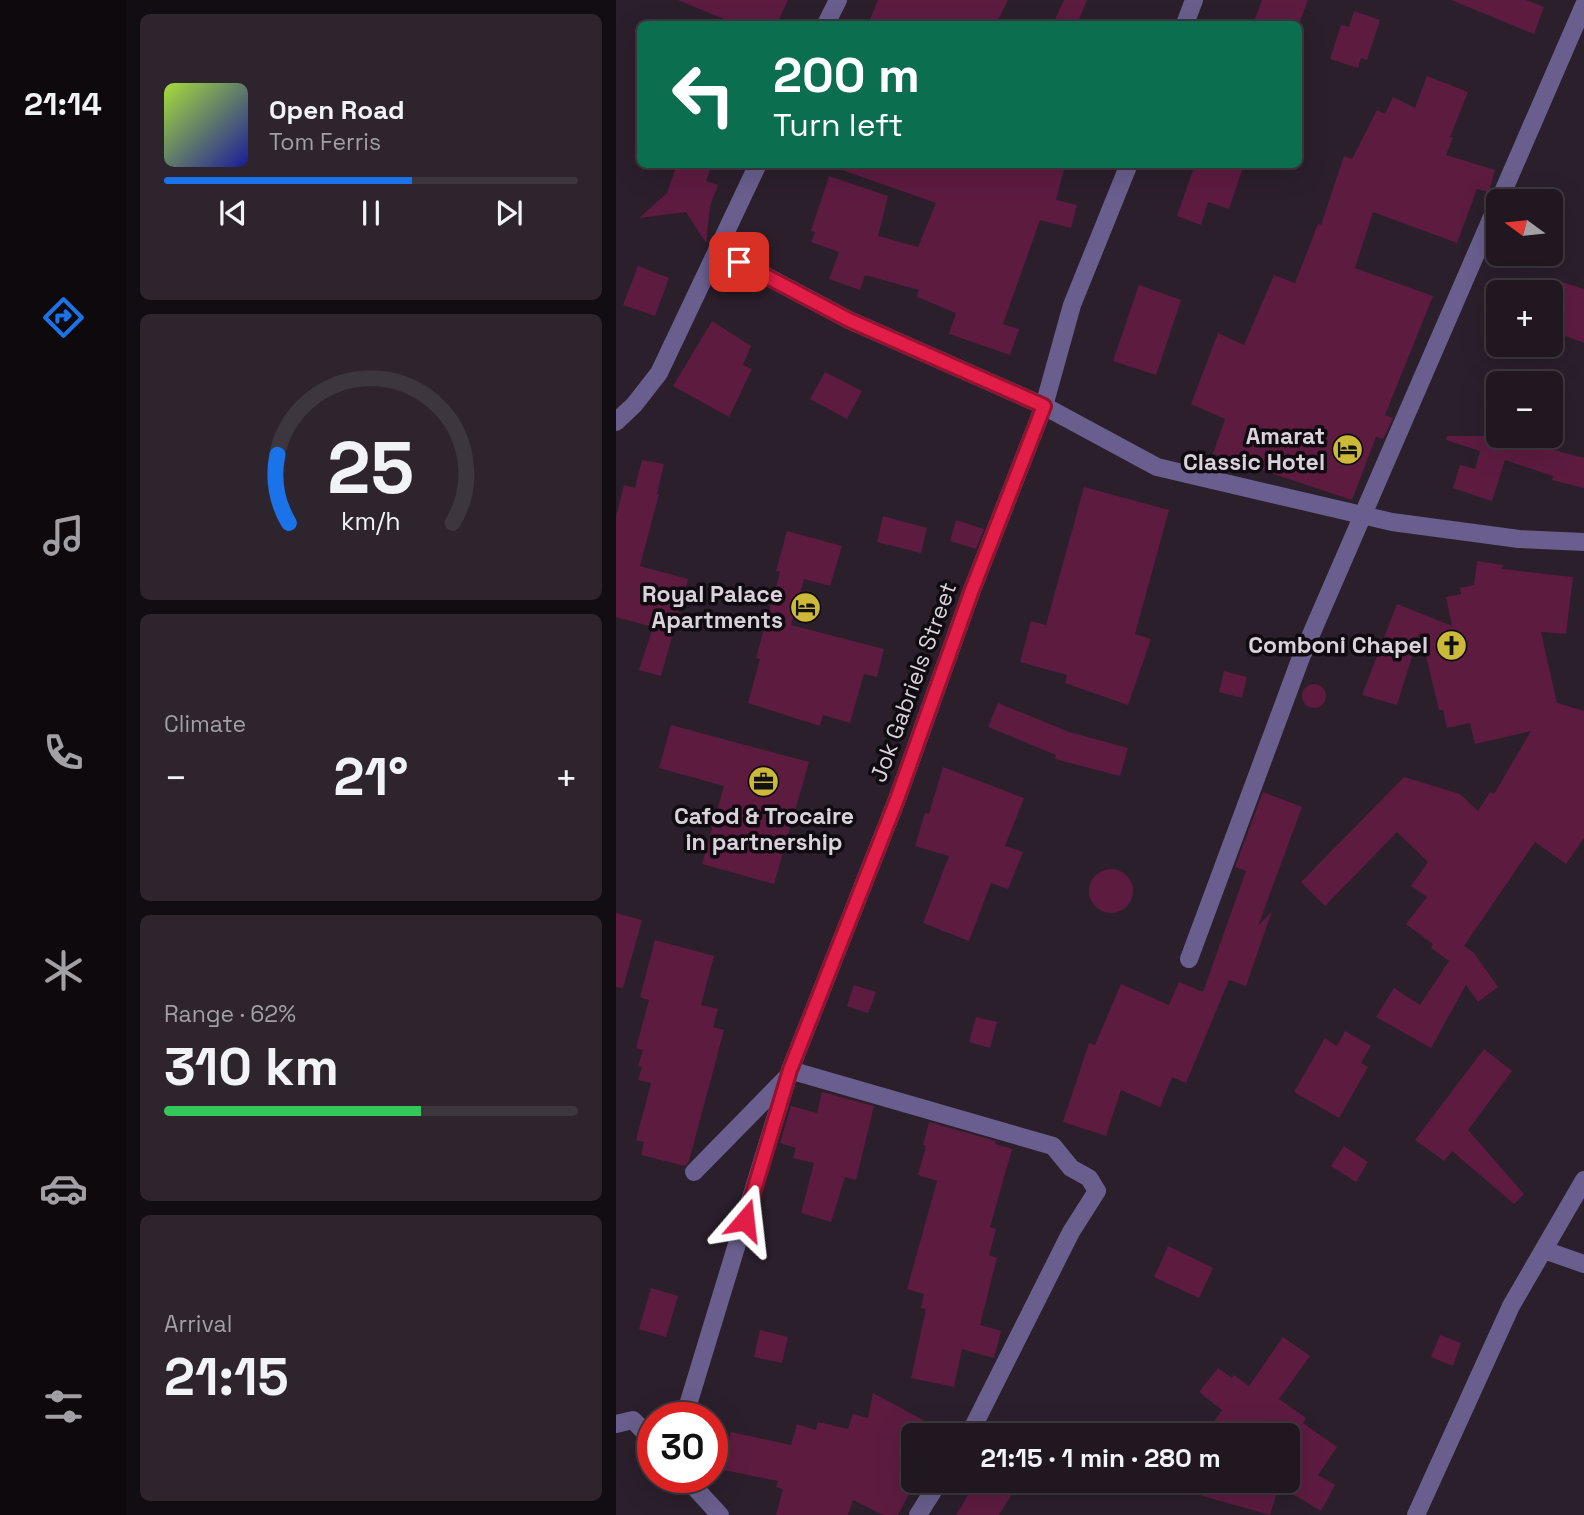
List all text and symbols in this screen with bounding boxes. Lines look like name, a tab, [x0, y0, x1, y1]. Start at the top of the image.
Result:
text: 200 m	[773, 44, 920, 106]
icon: left	[658, 49, 749, 140]
text: 21:14	[24, 84, 102, 124]
text: Open Road	[269, 93, 405, 127]
text: Turn left	[773, 105, 903, 145]
text: Tom Ferris	[269, 127, 381, 157]
north arrow	[1486, 189, 1563, 266]
map controls	[1486, 189, 1563, 448]
icon: previous	[214, 194, 252, 232]
icon: pause	[352, 194, 390, 232]
icon: next	[490, 194, 528, 232]
pin	[709, 232, 769, 292]
icon: arrive	[720, 243, 758, 281]
button: +	[1486, 280, 1563, 357]
icon: directions	[39, 293, 88, 342]
button: −	[1486, 371, 1563, 448]
place label: Amarat Classic Hotel	[1183, 421, 1325, 477]
text: 25	[328, 422, 414, 515]
hotel icon: Amarat Classic Hotel	[1331, 432, 1365, 466]
text: km/h	[341, 505, 401, 537]
icon: music	[39, 511, 88, 560]
street label: Jok Gabriels Street	[863, 578, 963, 786]
place label: Royal Palace Apartments	[642, 579, 783, 635]
hotel icon: Royal Palace Apartments	[789, 590, 823, 624]
church icon: Comboni Chapel	[1434, 628, 1468, 662]
place label: Comboni Chapel	[1248, 630, 1428, 660]
text: Climate	[164, 709, 246, 739]
icon: phone	[39, 728, 88, 777]
text: 21°	[334, 744, 408, 810]
text: −	[164, 754, 188, 802]
text: +	[554, 754, 578, 802]
office icon: Cafod & Trocaire in partnership	[747, 765, 781, 799]
place label: Cafod & Trocaire in partnership	[674, 801, 854, 857]
icon: climate	[39, 946, 88, 995]
text: Range · 62%	[164, 999, 296, 1029]
text: 310 km	[164, 1034, 339, 1100]
icon: car	[39, 1164, 88, 1213]
position arrow	[708, 1183, 782, 1257]
text: Arrival	[164, 1309, 232, 1339]
text: 21:15	[164, 1344, 289, 1410]
icon: filters	[39, 1382, 88, 1431]
speed limit sign: 30	[637, 1402, 728, 1493]
text: 21:15 · 1 min · 280 m	[980, 1441, 1221, 1475]

